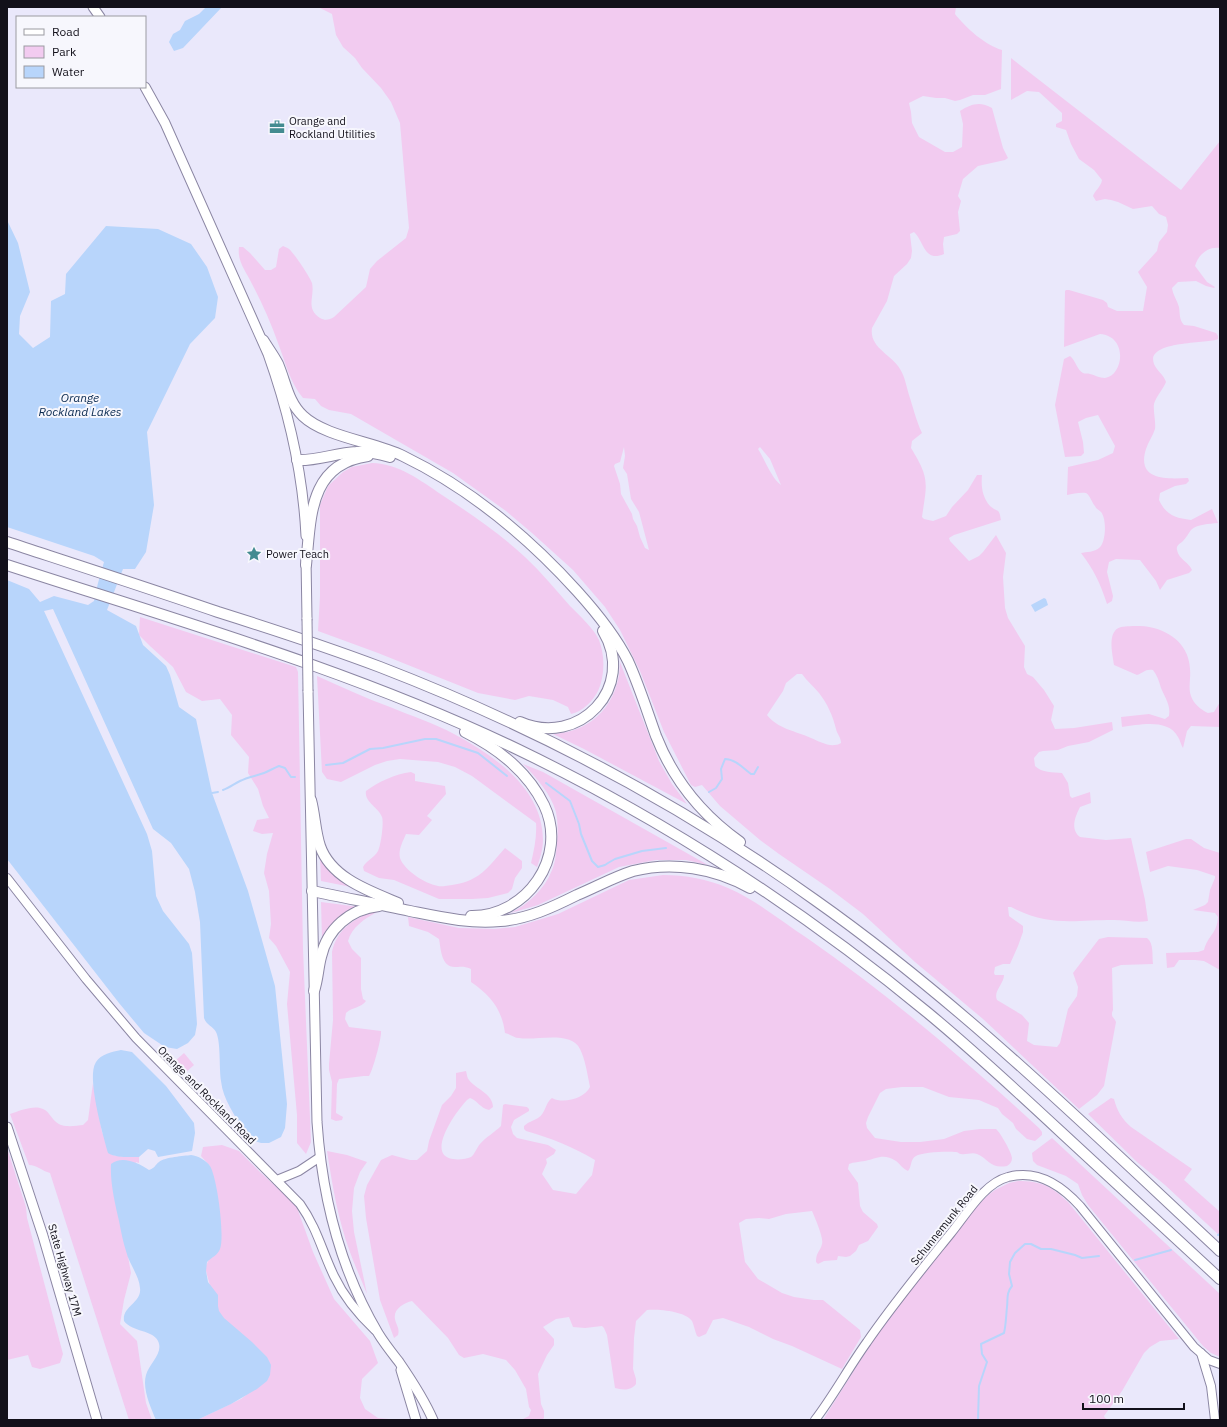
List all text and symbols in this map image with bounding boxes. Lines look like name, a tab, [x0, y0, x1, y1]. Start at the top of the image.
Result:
legend	[16, 16, 146, 88]
text: Road	[52, 24, 80, 39]
text: Park	[52, 44, 77, 59]
text: Water	[52, 64, 85, 79]
place label: Orange and Rockland Utilities	[289, 114, 375, 141]
office icon: Orange and Rockland Utilities	[268, 118, 286, 136]
water label: Orange Rockland Lakes	[39, 390, 122, 419]
place icon: Power Teach	[245, 545, 263, 563]
place label: Power Teach	[266, 547, 329, 561]
street label: Orange and Rockland Road	[155, 1043, 259, 1147]
street label: Schunnemunk Road	[907, 1182, 981, 1268]
street label: State Highway 17M	[45, 1222, 85, 1318]
scale bar	[1083, 1385, 1184, 1411]
text: 100 m	[1089, 1391, 1124, 1406]

